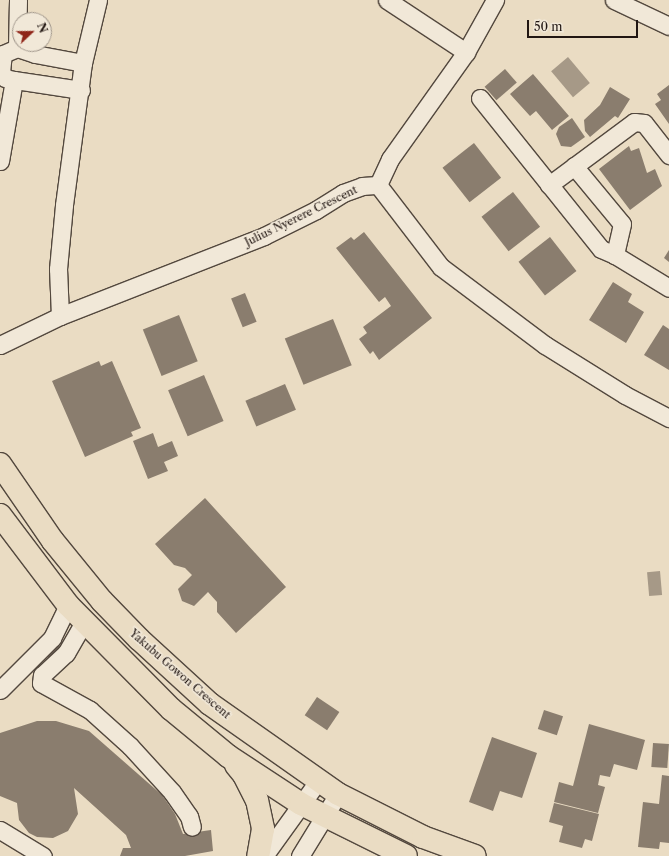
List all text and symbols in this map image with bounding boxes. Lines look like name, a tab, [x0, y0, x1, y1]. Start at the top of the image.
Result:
north arrow	[12, 12, 52, 52]
scale bar	[529, 12, 640, 38]
text: 50 m	[534, 19, 563, 34]
text: N	[34, 21, 50, 35]
street label: Julius Nyerere Crescent	[243, 183, 359, 249]
street label: Yakubu Gowon Crescent	[127, 627, 233, 721]

